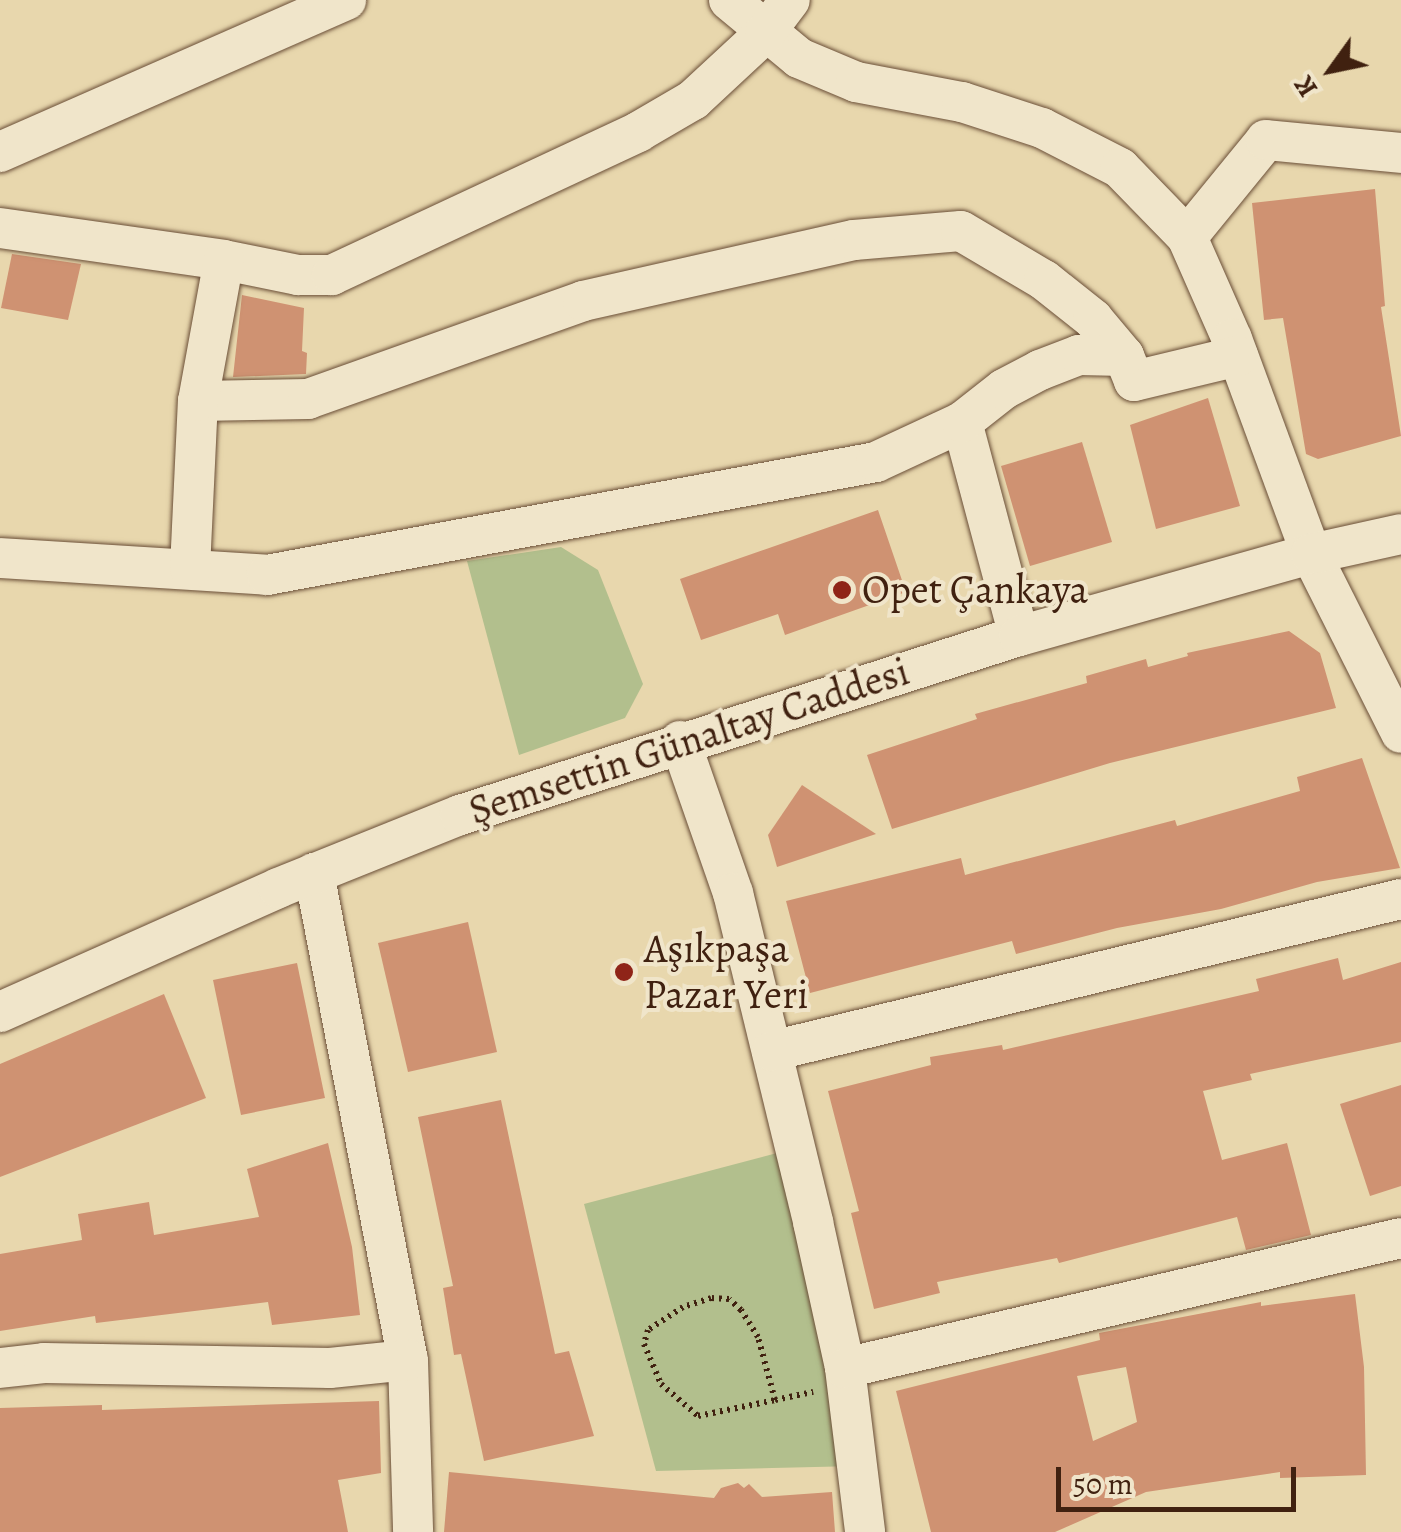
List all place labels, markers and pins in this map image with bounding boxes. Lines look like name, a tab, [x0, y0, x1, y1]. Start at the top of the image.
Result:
place label: Opet Çankaya	[862, 566, 1088, 614]
marker: Opet Çankaya	[831, 579, 853, 601]
place label: Aşıkpaşa Pazar Yeri	[644, 925, 809, 1019]
marker: Aşıkpaşa Pazar Yeri	[613, 961, 635, 983]

